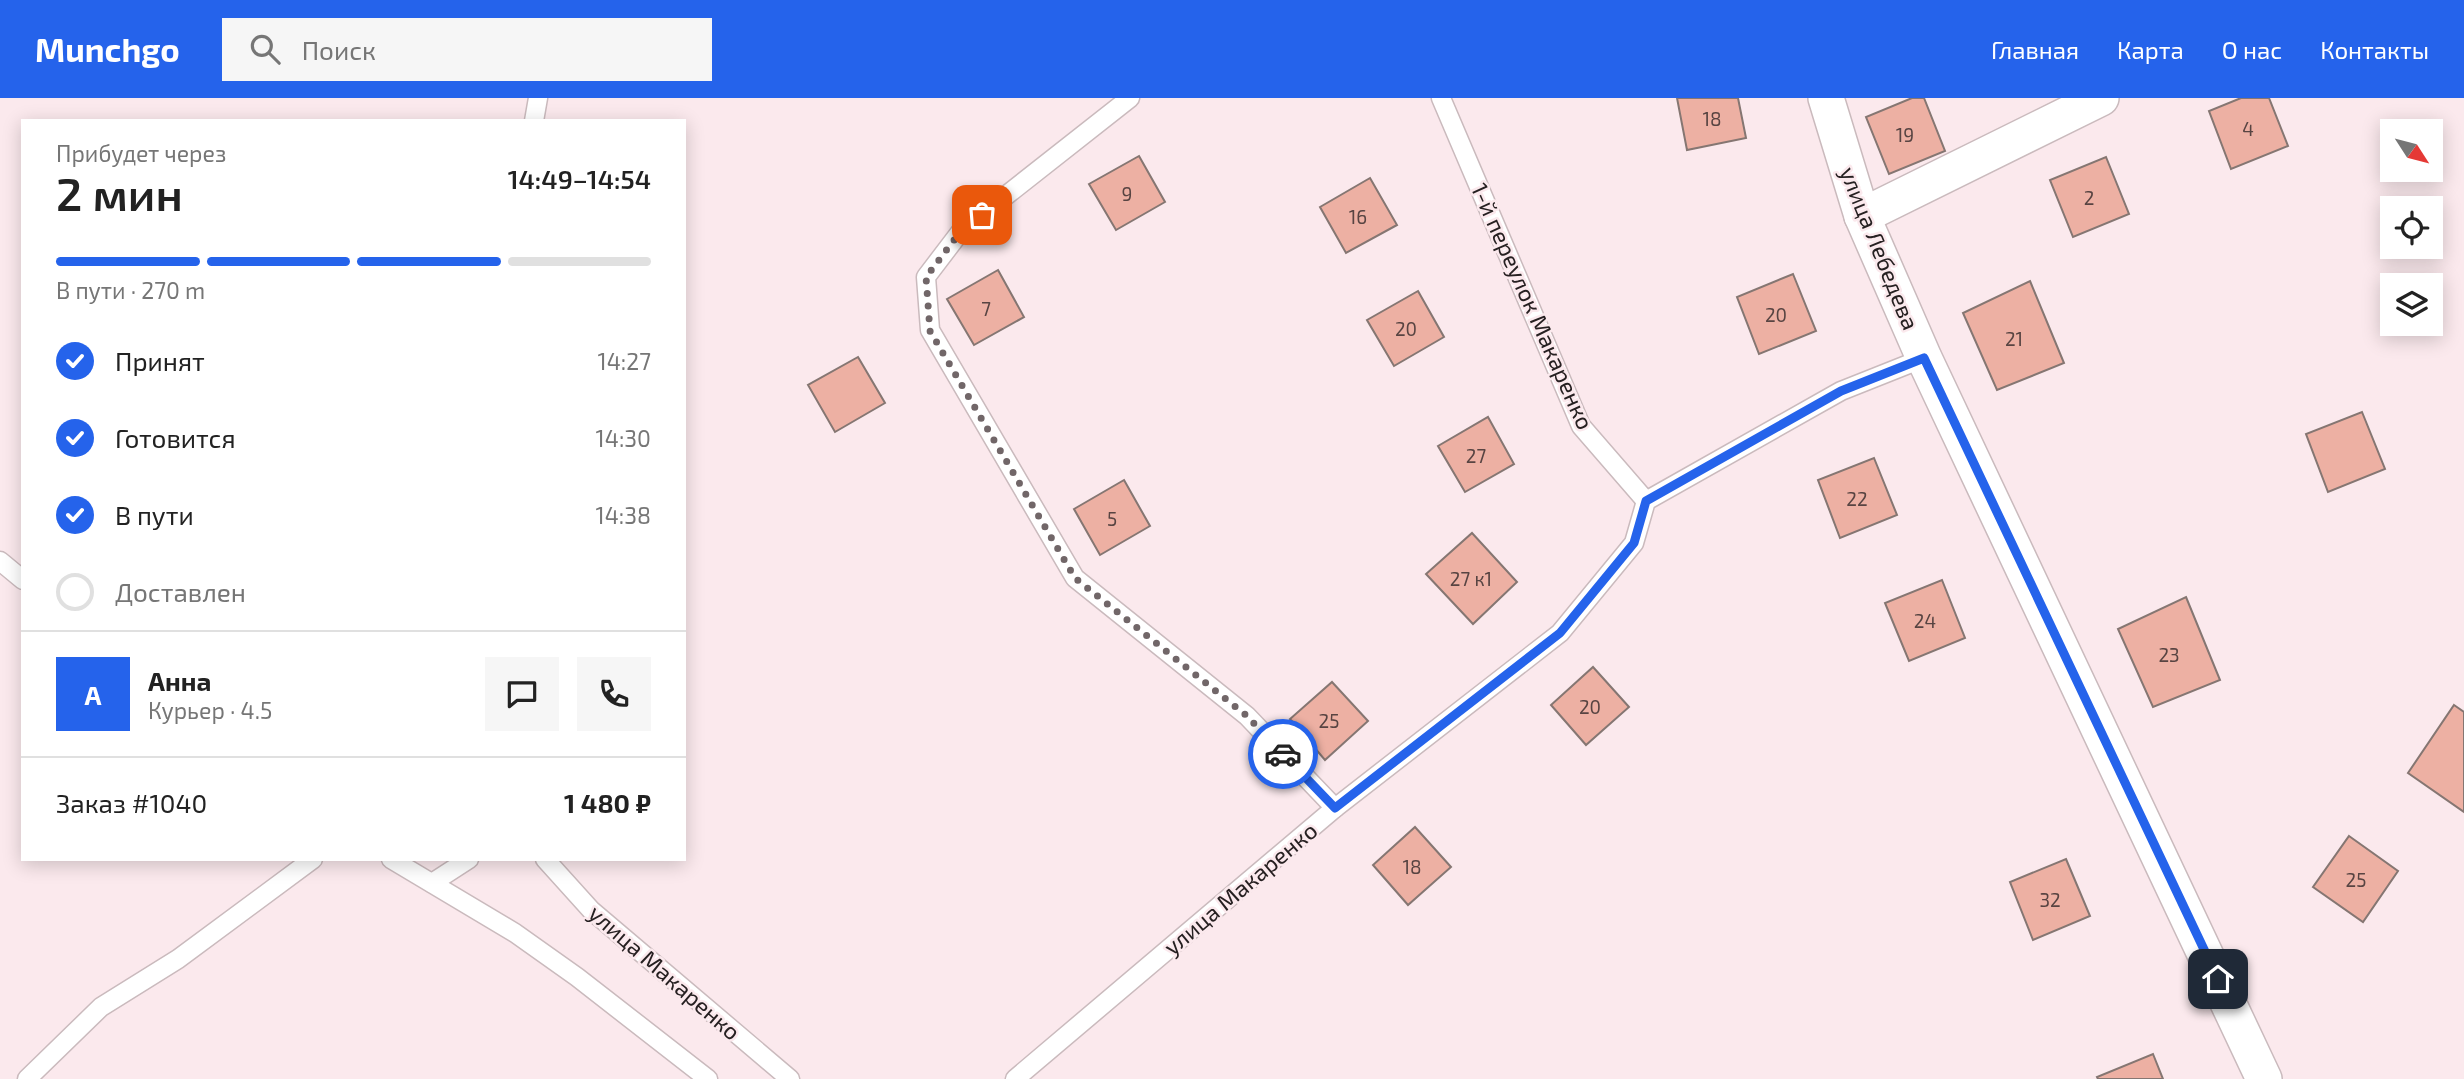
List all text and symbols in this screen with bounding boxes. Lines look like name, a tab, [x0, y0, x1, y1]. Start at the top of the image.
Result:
search box	[222, 18, 712, 81]
text: Munchgo	[35, 29, 180, 69]
icon: search	[246, 30, 284, 68]
text: Поиск	[302, 34, 376, 65]
text: Главная	[1991, 35, 2079, 64]
text: Карта	[2117, 35, 2184, 64]
text: О нас	[2222, 35, 2282, 64]
text: Контакты	[2320, 35, 2429, 64]
house number: 18	[1702, 107, 1722, 130]
house number: 4	[2242, 117, 2254, 140]
north arrow	[2380, 119, 2443, 182]
map controls	[2380, 119, 2443, 336]
house number: 19	[1896, 123, 1914, 146]
text: Прибудет через	[56, 139, 226, 167]
street label: улица Лебедева	[1834, 162, 1925, 334]
text: 14:49–14:54	[508, 163, 651, 194]
text: 2 мин	[56, 165, 183, 220]
street label: 1-й переулок Макаренко	[1465, 178, 1600, 434]
house number: 9	[1122, 182, 1132, 205]
pin	[952, 185, 1012, 245]
house number: 2	[2084, 186, 2094, 209]
icon: bag	[963, 196, 1001, 234]
button: locate	[2380, 196, 2443, 259]
house number: 16	[1349, 205, 1367, 228]
button: layers	[2380, 273, 2443, 336]
text: В пути · 270 m	[56, 276, 205, 304]
house number: 7	[981, 297, 991, 320]
house number: 20	[1765, 303, 1787, 326]
house number: 20	[1395, 317, 1417, 340]
house number: 21	[2005, 327, 2023, 350]
icon: check	[56, 342, 94, 380]
text: Принят	[115, 345, 205, 376]
text: 14:27	[598, 347, 651, 375]
icon: check	[56, 419, 94, 457]
text: Готовится	[115, 422, 236, 453]
text: 14:30	[596, 424, 651, 452]
house number: 27	[1466, 444, 1486, 467]
house number: 22	[1846, 487, 1868, 510]
icon: check	[56, 496, 94, 534]
text: В пути	[115, 499, 194, 530]
text: 14:38	[596, 501, 651, 529]
house number: 5	[1107, 507, 1117, 530]
house number: 27 к1	[1450, 567, 1492, 590]
text: Доставлен	[115, 576, 246, 607]
house number: 24	[1914, 609, 1936, 632]
house number: 23	[2158, 643, 2180, 666]
button: chat	[485, 657, 559, 731]
button: phone	[577, 657, 651, 731]
text: Анна	[148, 665, 211, 696]
text: А	[85, 679, 101, 710]
house number: 20	[1579, 695, 1601, 718]
text: Курьер · 4.5	[148, 696, 272, 724]
house number: 25	[1319, 709, 1339, 732]
courier	[1248, 719, 1318, 789]
icon: car	[1264, 735, 1302, 773]
text: Заказ #1040	[56, 787, 207, 818]
text: 1 480 ₽	[564, 787, 651, 818]
street label: улица Макаренко	[1158, 816, 1323, 961]
house number: 18	[1402, 855, 1422, 878]
house number: 25	[2346, 868, 2366, 891]
house number: 32	[2039, 888, 2061, 911]
street label: улица Макаренко	[583, 899, 747, 1046]
pin	[2188, 949, 2248, 1009]
icon: home	[2199, 960, 2237, 998]

